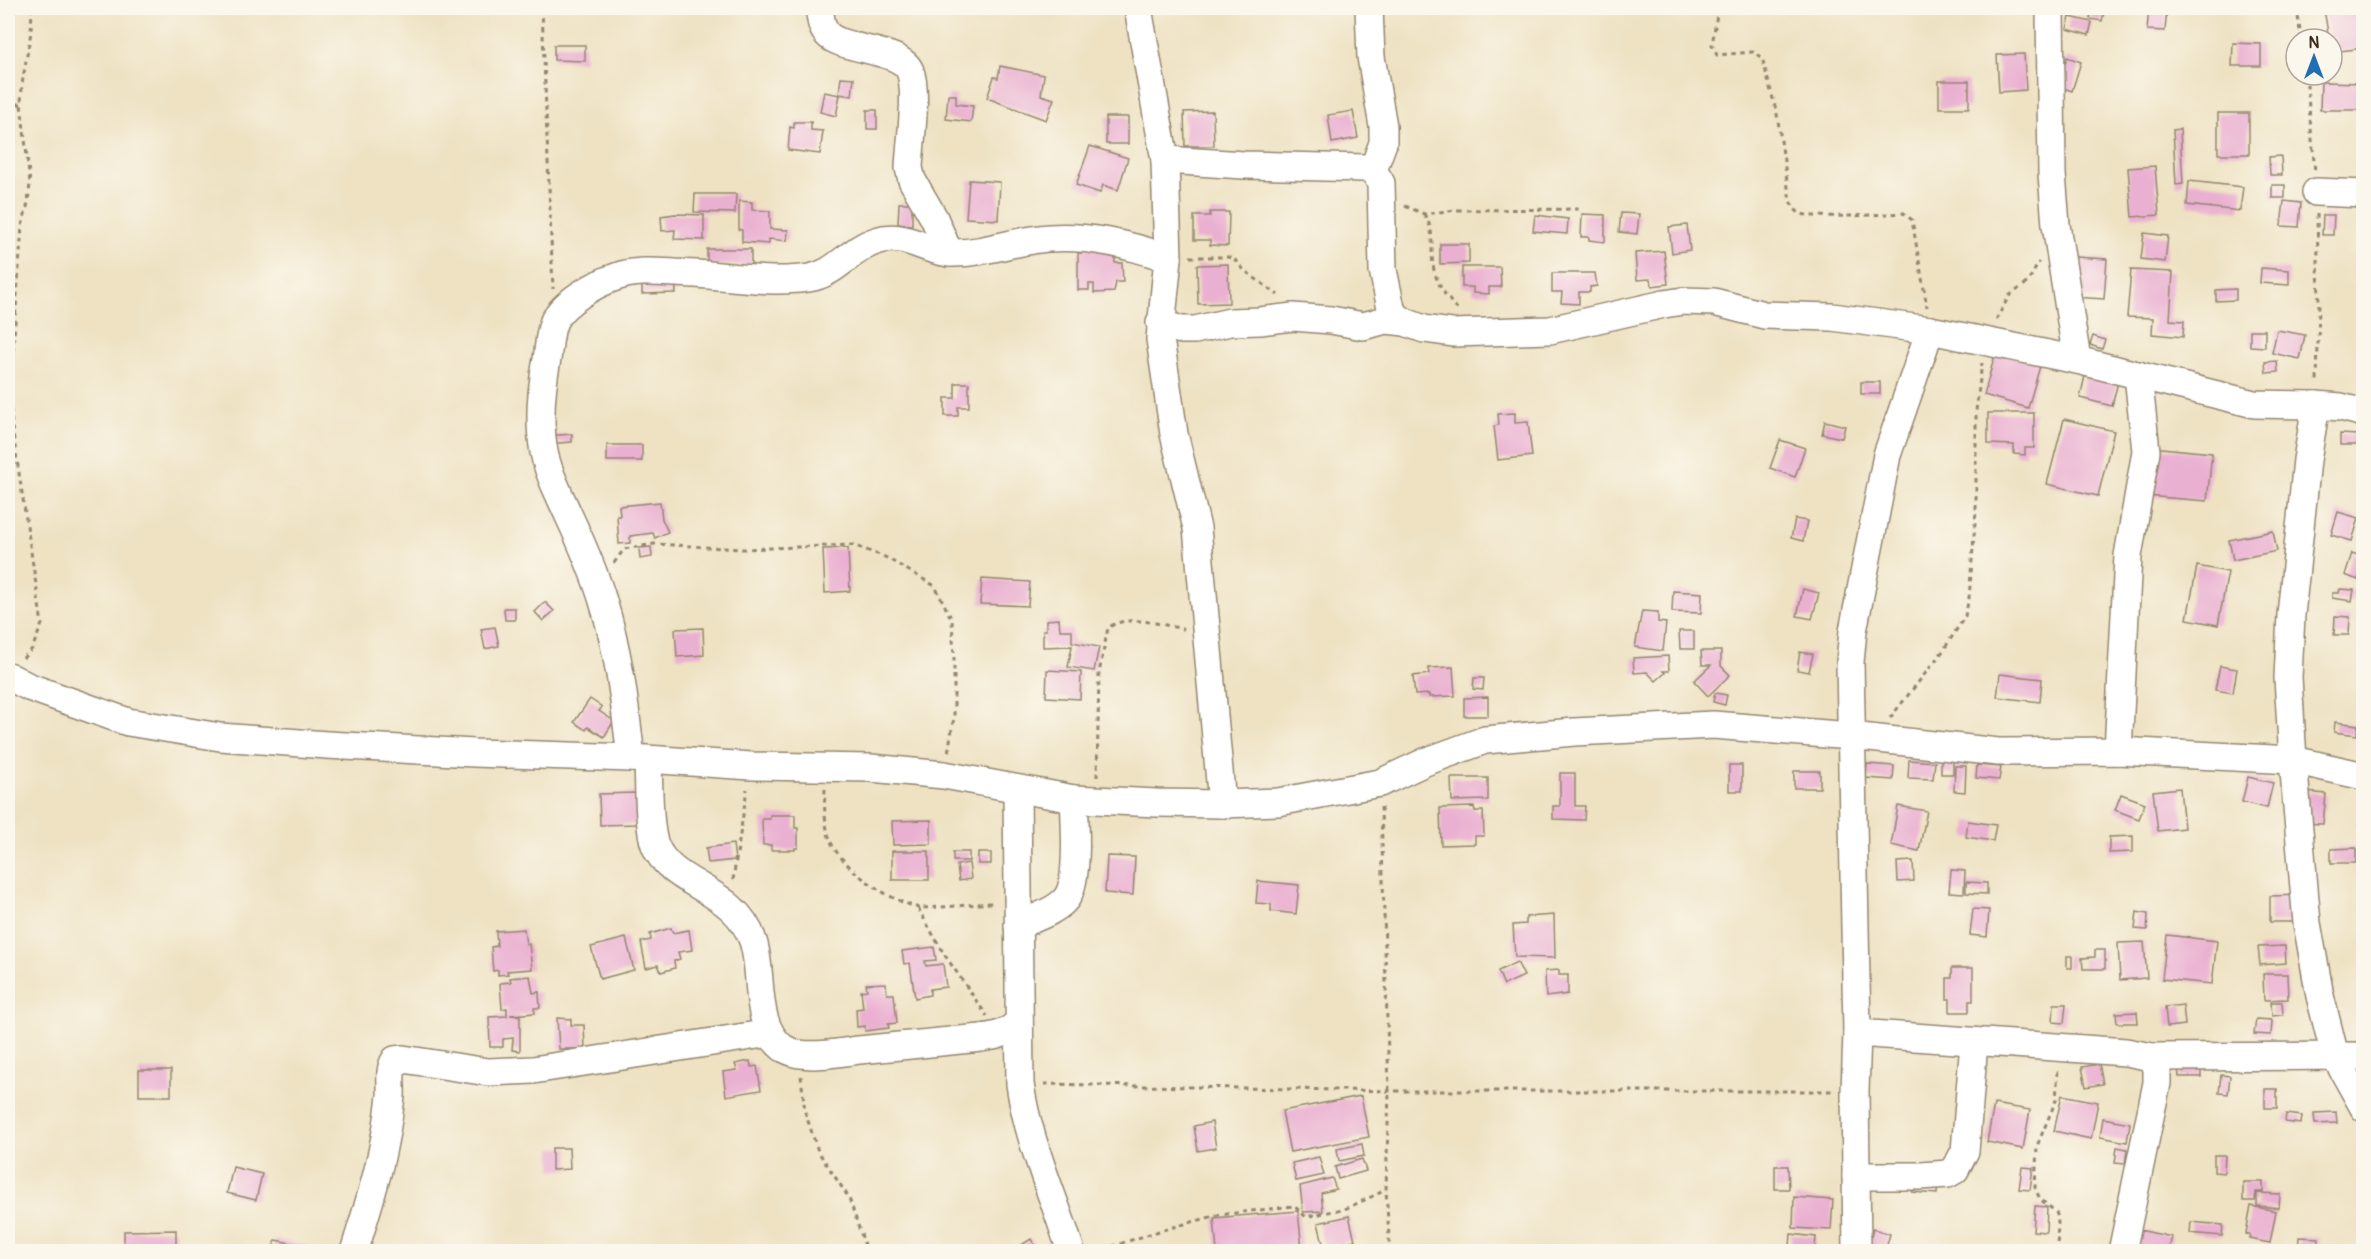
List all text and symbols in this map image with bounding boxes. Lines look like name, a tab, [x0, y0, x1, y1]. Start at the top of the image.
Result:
north arrow	[2284, 27, 2344, 87]
text: N	[2309, 33, 2320, 53]

